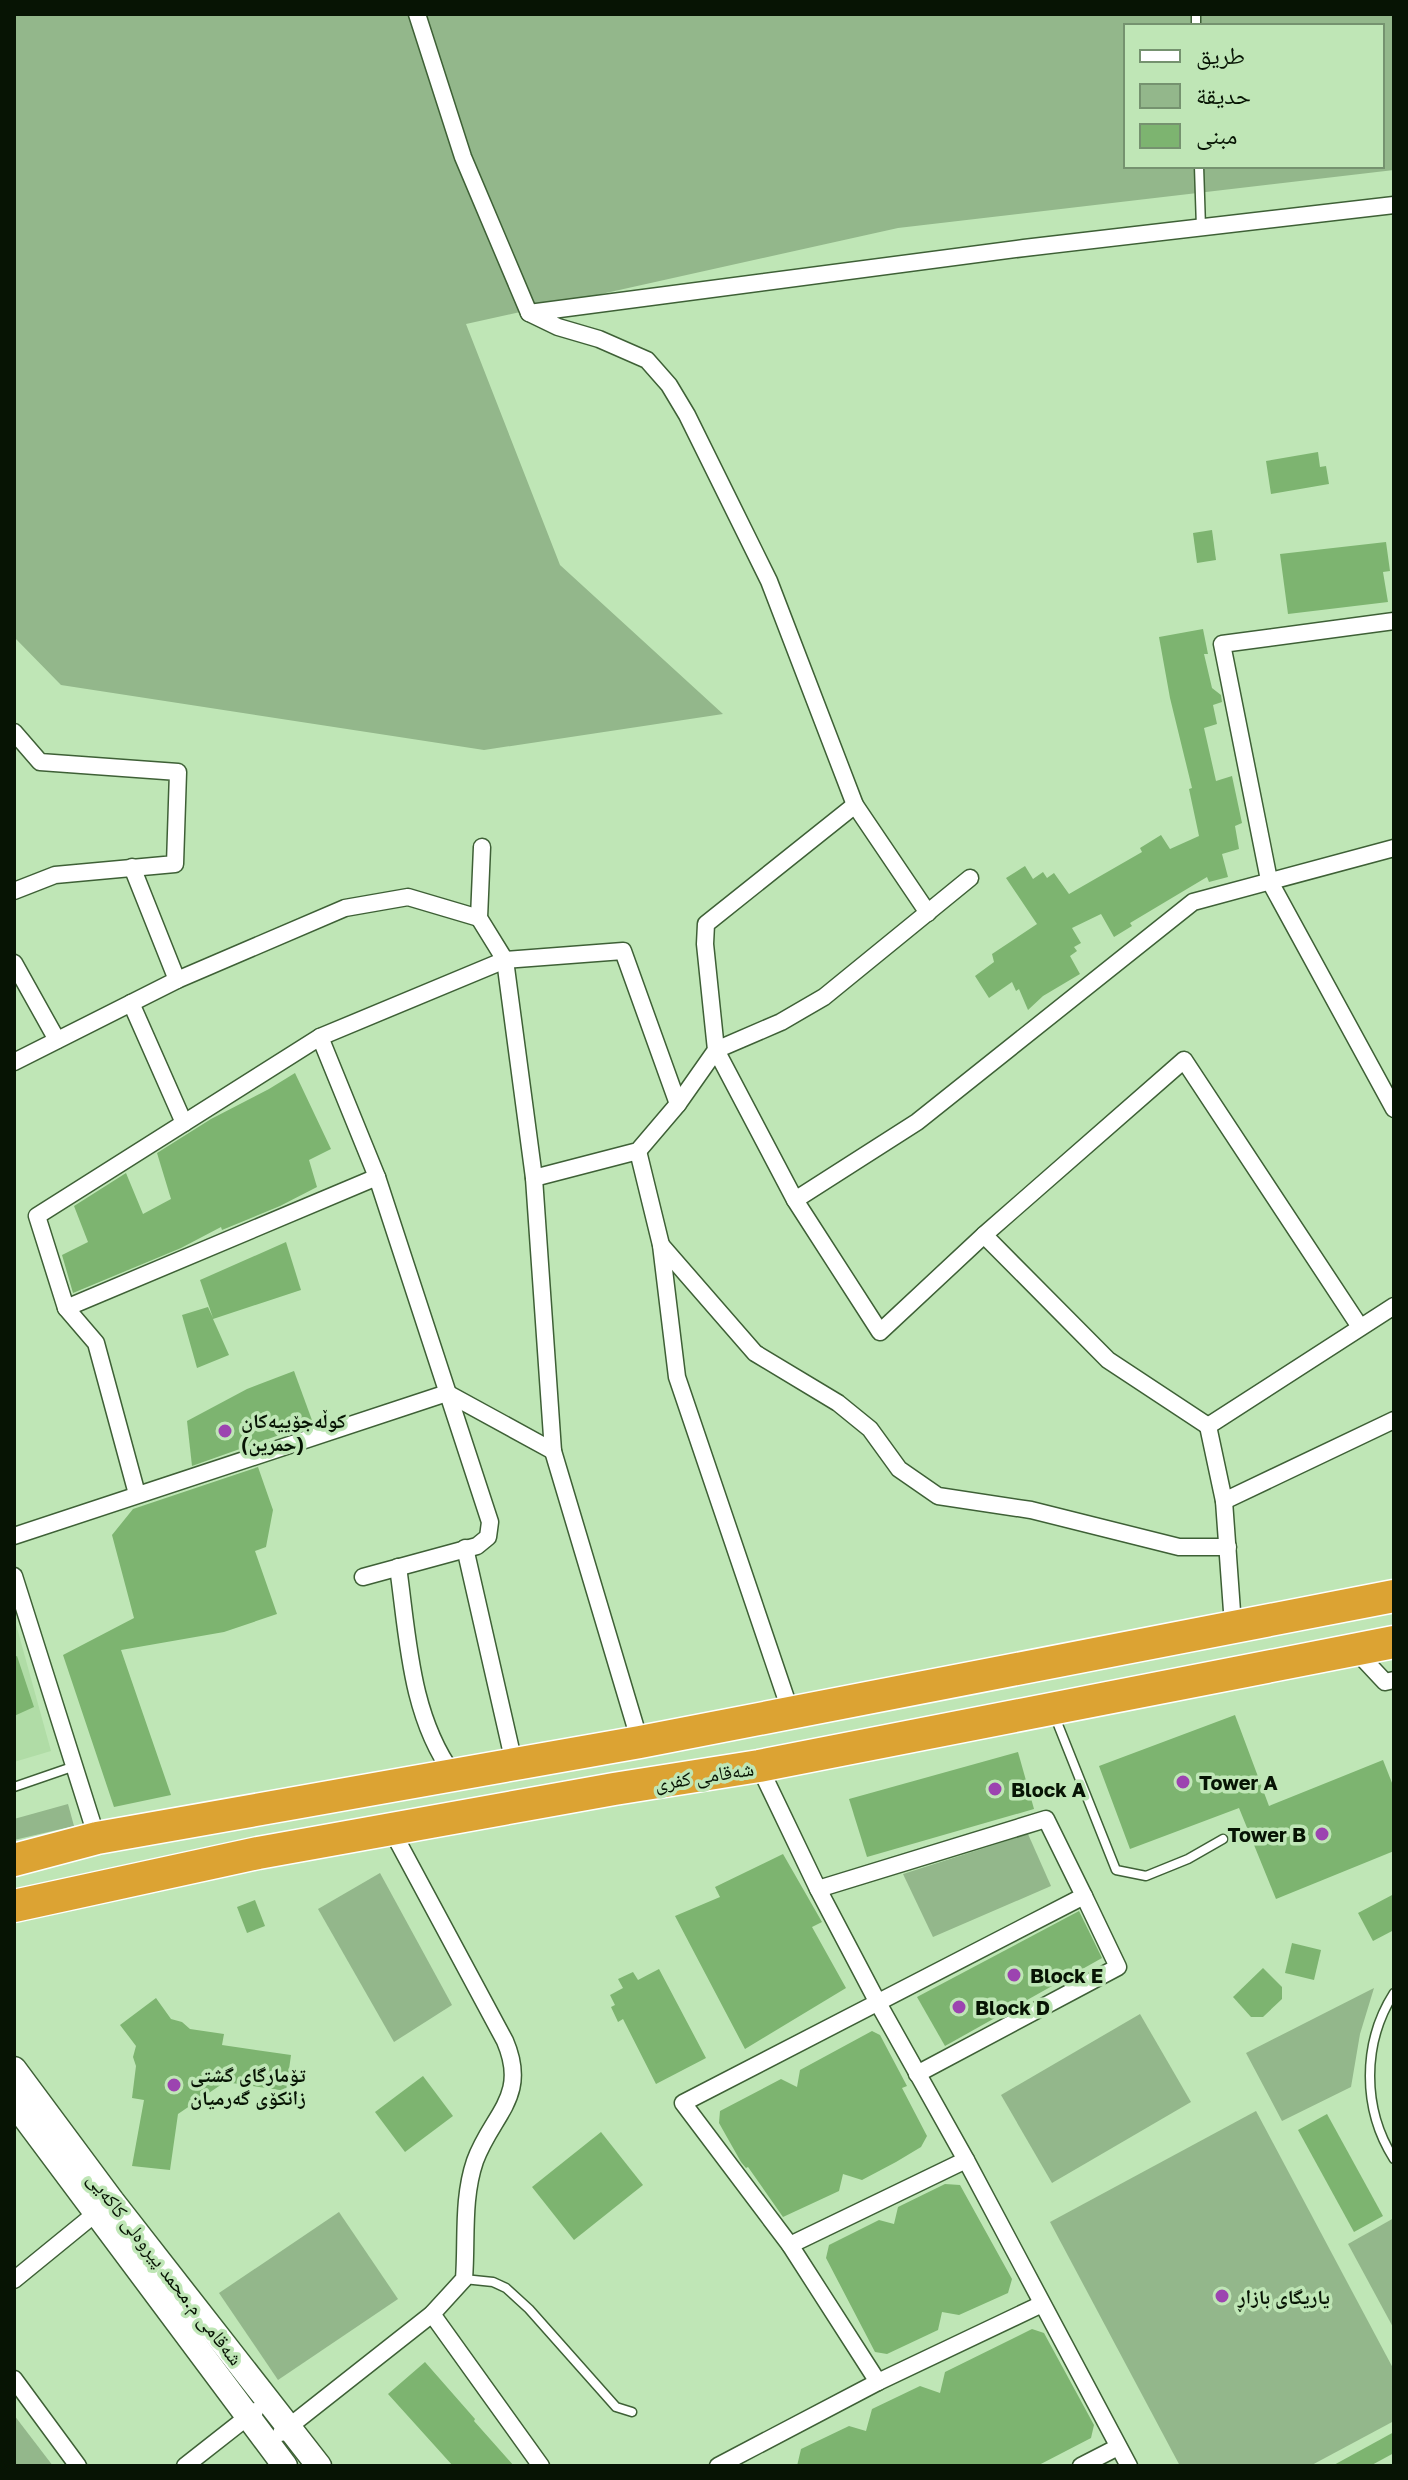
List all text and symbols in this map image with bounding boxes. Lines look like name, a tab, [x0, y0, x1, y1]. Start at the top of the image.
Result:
legend	[1124, 24, 1384, 168]
text: طريق	[1196, 40, 1245, 70]
text: حديقة	[1196, 80, 1251, 109]
text: مبنى	[1196, 120, 1237, 150]
place label: کوڵەجۆییەکان (حمرین)	[241, 1408, 346, 1457]
marker: کوڵەجۆییەکان (حمرین)	[216, 1422, 234, 1440]
street label: شەقامی کفری	[653, 1755, 755, 1796]
place label: Tower A	[1199, 1770, 1278, 1794]
marker: Tower A	[1174, 1773, 1192, 1791]
place label: Block A	[1011, 1777, 1086, 1801]
marker: Block A	[986, 1780, 1004, 1798]
place label: Tower B	[1228, 1822, 1306, 1846]
marker: Tower B	[1313, 1825, 1331, 1843]
place label: Block E	[1030, 1963, 1103, 1987]
marker: Block E	[1005, 1966, 1023, 1984]
place label: Block D	[975, 1995, 1050, 2019]
marker: Block D	[950, 1998, 968, 2016]
place label: تۆمارگای گشتی زانکۆی گەرمیان	[190, 2062, 306, 2110]
marker: تۆمارگای گشتی زانکۆی گەرمیان	[165, 2076, 183, 2094]
street label: شەقامی م.محمد پیروەلی کاکەیی	[81, 2167, 249, 2371]
place label: یاریگای بازاڕ	[1237, 2284, 1330, 2312]
marker: یاریگای بازاڕ	[1213, 2287, 1231, 2305]

